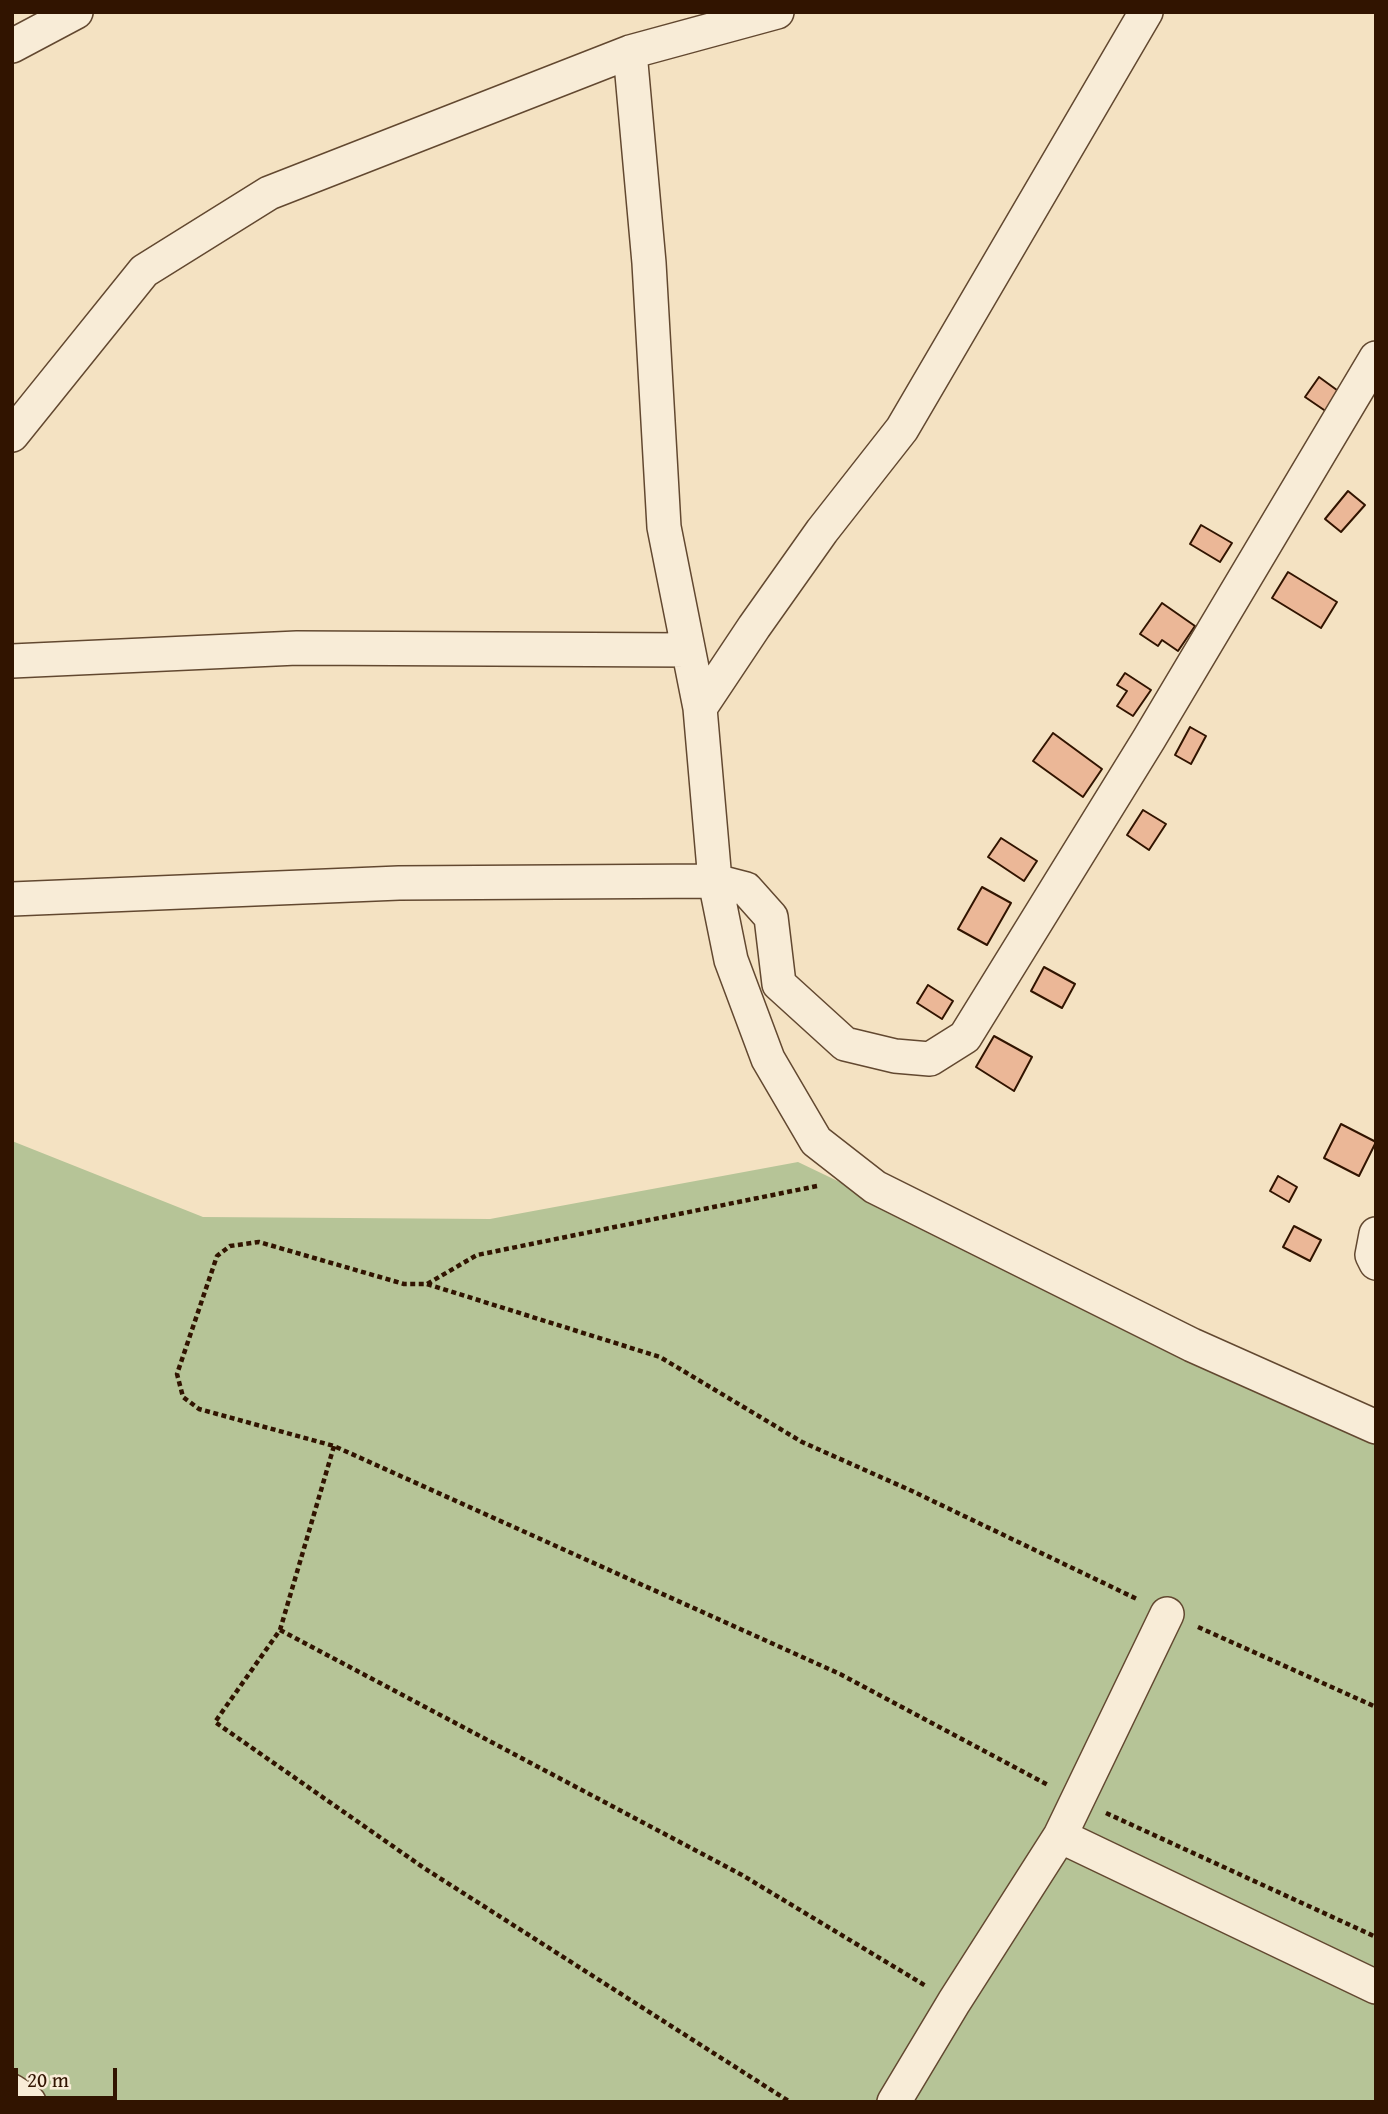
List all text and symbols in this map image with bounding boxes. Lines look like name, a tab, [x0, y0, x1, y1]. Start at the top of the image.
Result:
scale bar	[18, 2054, 121, 2098]
text: 20 m	[27, 2064, 69, 2095]

